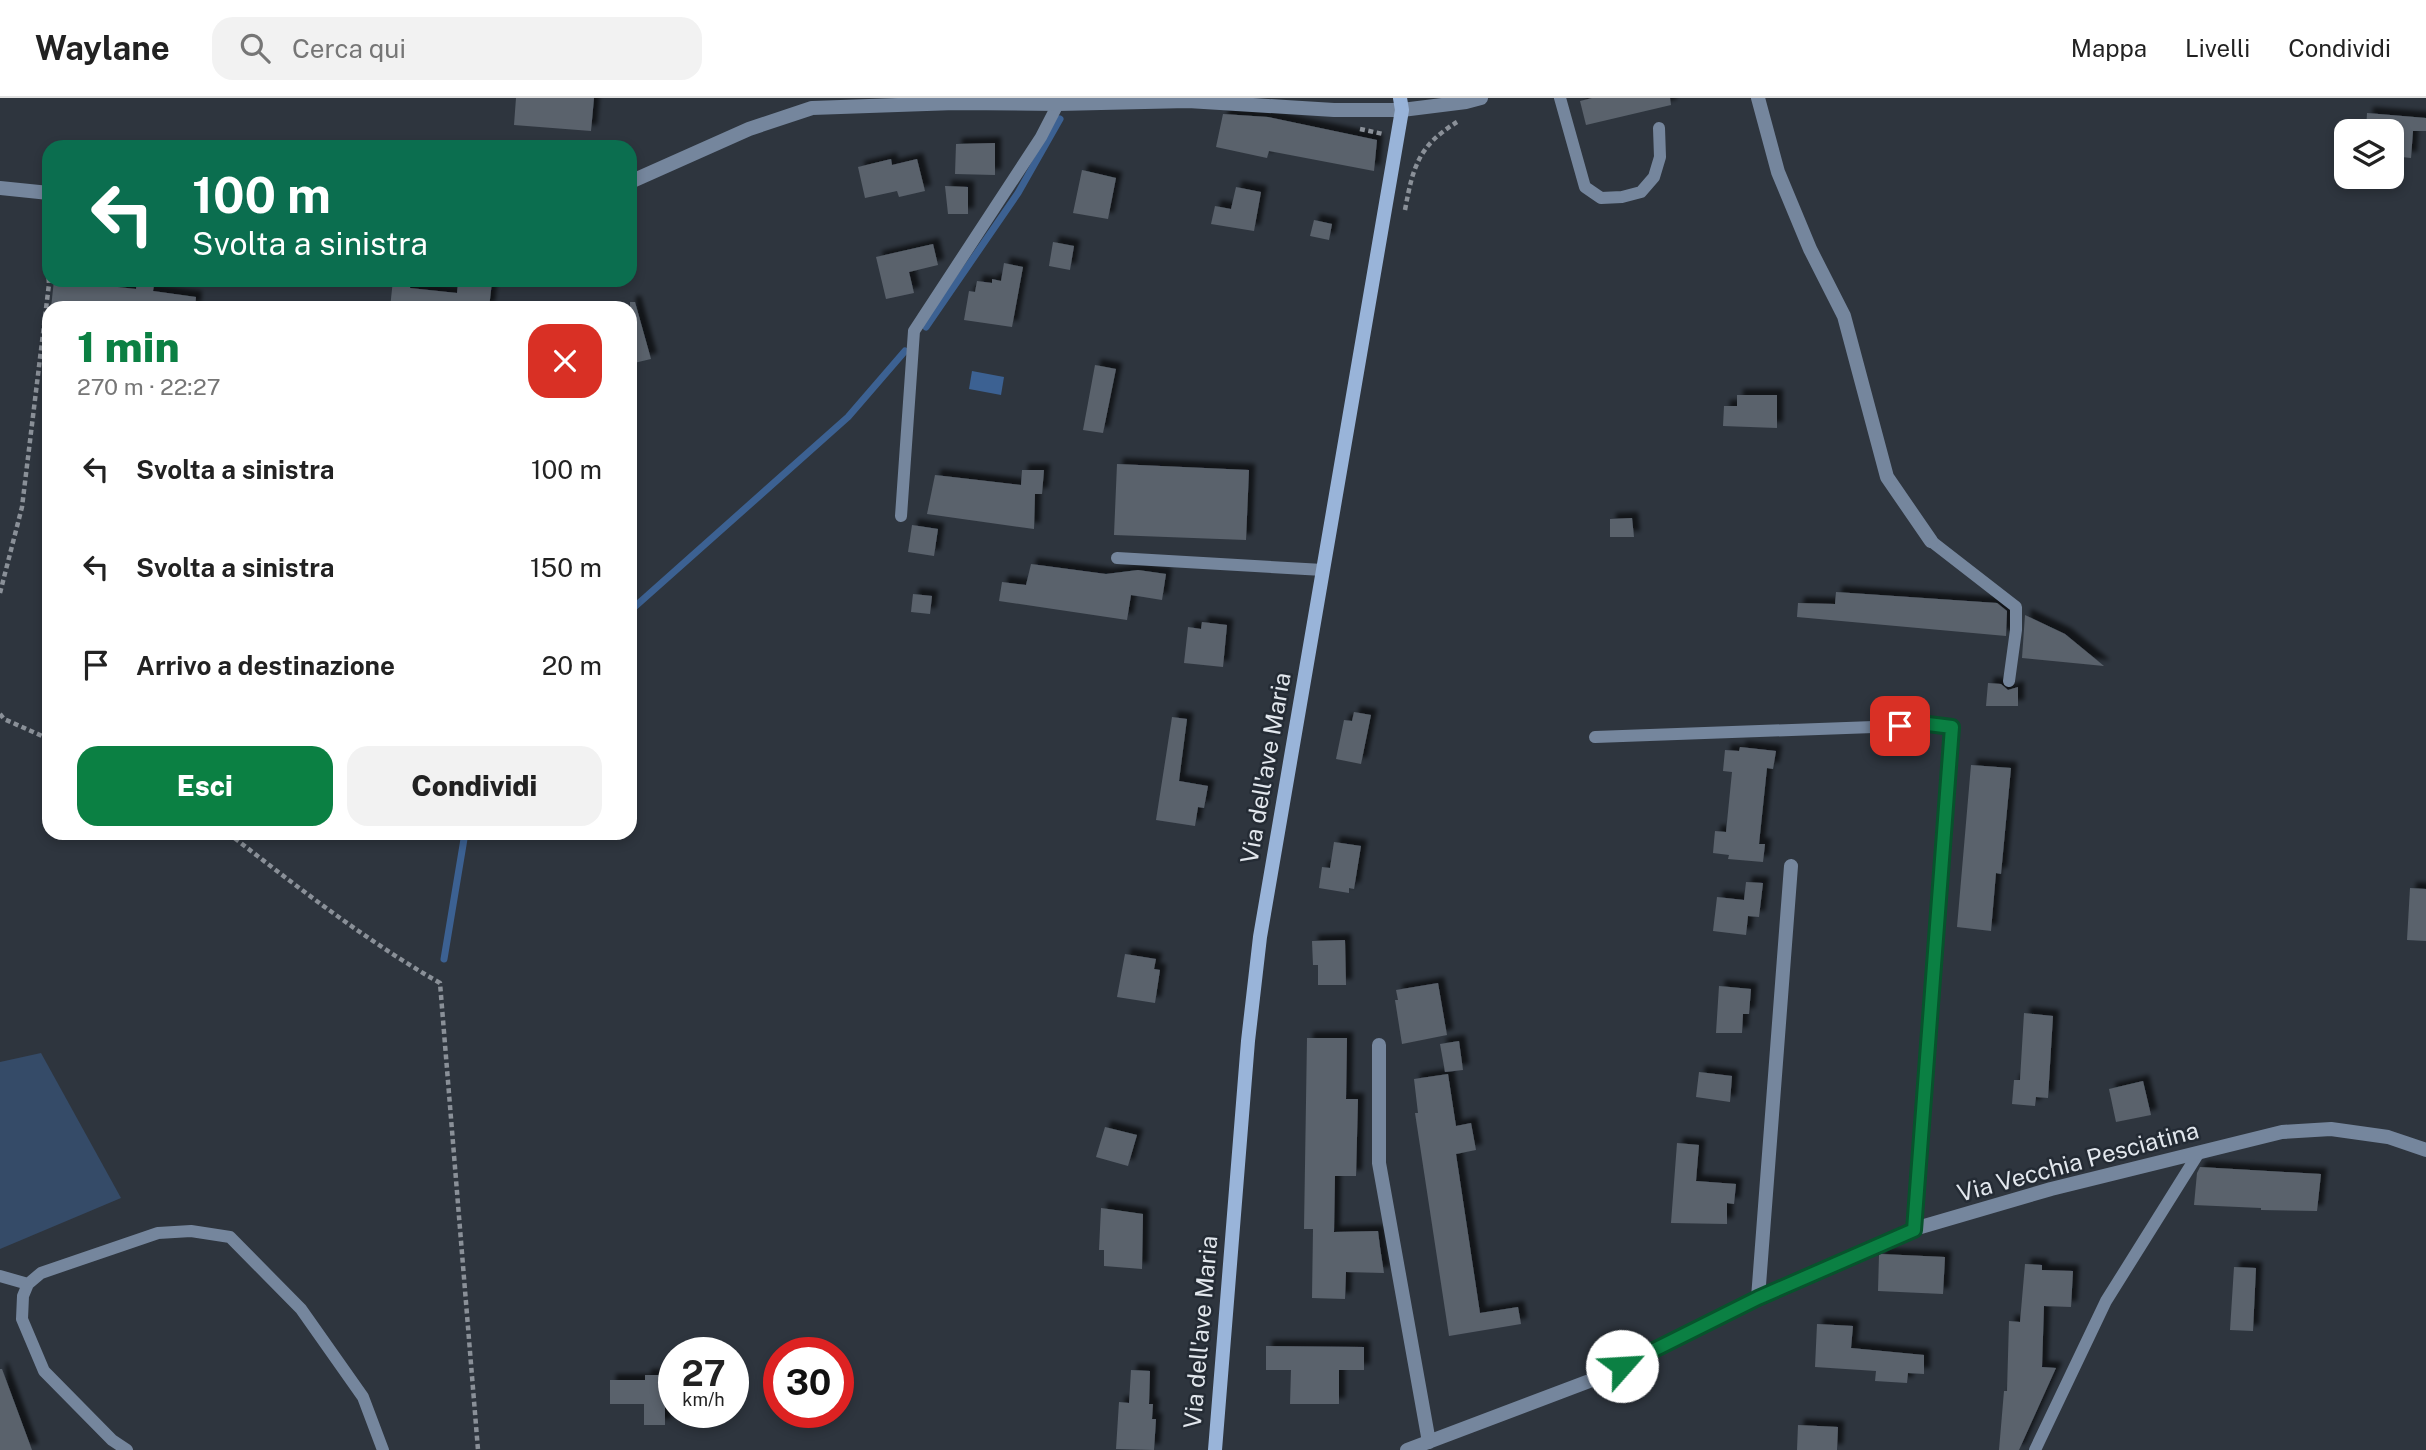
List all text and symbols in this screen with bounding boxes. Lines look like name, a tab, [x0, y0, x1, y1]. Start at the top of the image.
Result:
search box	[212, 17, 702, 80]
text: Waylane	[35, 29, 170, 67]
icon: search	[236, 29, 274, 67]
text: Cerca qui	[292, 33, 406, 64]
text: Mappa	[2071, 34, 2147, 62]
text: Livelli	[2185, 34, 2250, 62]
text: Condividi	[2288, 34, 2391, 62]
map controls	[2334, 119, 2404, 189]
button: layers	[2334, 119, 2404, 189]
text: 100 m	[192, 166, 331, 224]
icon: left	[77, 168, 168, 259]
text: Svolta a sinistra	[192, 225, 428, 262]
text: 1 min	[77, 322, 180, 371]
button: close	[528, 324, 602, 398]
text: 270 m · 22:27	[77, 373, 221, 400]
icon: left	[77, 450, 115, 488]
text: Svolta a sinistra	[136, 454, 334, 485]
text: 100 m	[531, 454, 602, 485]
icon: left	[77, 548, 115, 586]
text: Svolta a sinistra	[136, 552, 334, 583]
text: 150 m	[530, 552, 602, 583]
icon: arrive	[77, 646, 115, 684]
text: Arrivo a destinazione	[136, 650, 395, 681]
text: 20 m	[542, 650, 602, 681]
street label: Via dell'ave Maria	[1234, 670, 1296, 866]
pin	[1870, 696, 1930, 756]
icon: arrive	[1881, 707, 1919, 745]
button: Esci	[77, 746, 333, 826]
button: Condividi	[347, 746, 602, 826]
street label: Via Vecchia Pesciatina	[1954, 1115, 2202, 1207]
street label: Via dell'ave Maria	[1178, 1234, 1222, 1430]
position arrow	[1585, 1329, 1659, 1403]
speed limit sign: 30	[763, 1337, 854, 1428]
text: 27	[681, 1353, 726, 1394]
text: km/h	[682, 1389, 725, 1410]

